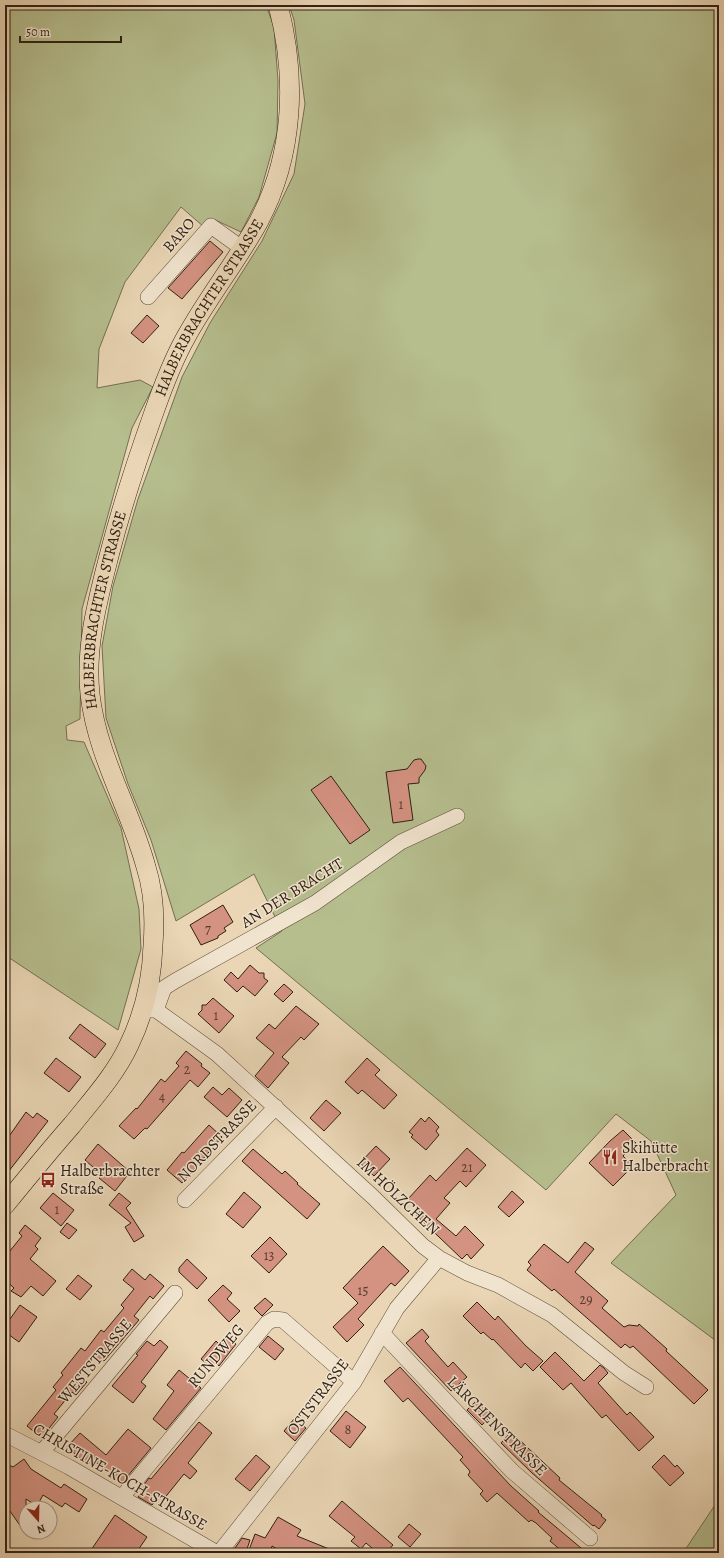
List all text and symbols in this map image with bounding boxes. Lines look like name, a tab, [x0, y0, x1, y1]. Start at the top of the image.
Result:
scale bar	[20, 18, 121, 44]
text: 50 m	[26, 24, 50, 40]
street label: BARO	[158, 213, 200, 257]
street label: HALBERBRACHTER STRASSE	[150, 215, 269, 400]
street label: HALBERBRACHTER STRASSE	[78, 508, 132, 711]
house number: 1	[399, 795, 404, 814]
street label: AN DER BRACHT	[236, 853, 348, 934]
house number: 7	[205, 920, 211, 939]
house number: 1	[214, 1006, 219, 1025]
house number: 2	[184, 1060, 191, 1079]
house number: 4	[159, 1087, 165, 1106]
street label: NORDSTRASSE	[172, 1095, 262, 1187]
place label: Skihütte Halberbracht	[622, 1137, 709, 1177]
restaurant icon: Skihütte Halberbracht	[601, 1148, 619, 1166]
street label: IM HÖLZCHEN	[352, 1152, 444, 1240]
house number: 21	[461, 1158, 473, 1177]
place label: Halberbrachter Straße	[60, 1160, 160, 1200]
bus stop icon: Halberbrachter Straße	[39, 1171, 57, 1189]
house number: 1	[55, 1200, 60, 1219]
house number: 13	[264, 1246, 274, 1265]
house number: 15	[358, 1281, 368, 1300]
house number: 29	[579, 1290, 593, 1309]
street label: WESTSTRASSE	[52, 1314, 137, 1409]
street label: RUNDWEG	[183, 1319, 249, 1393]
street label: OSTSTRASSE	[282, 1354, 354, 1440]
street label: LÄRCHENSTRASSE	[442, 1371, 552, 1481]
street label: CHRISTINE-KOCH-STRASSE	[29, 1419, 211, 1535]
house number: 8	[345, 1420, 352, 1439]
north arrow	[18, 1500, 58, 1540]

